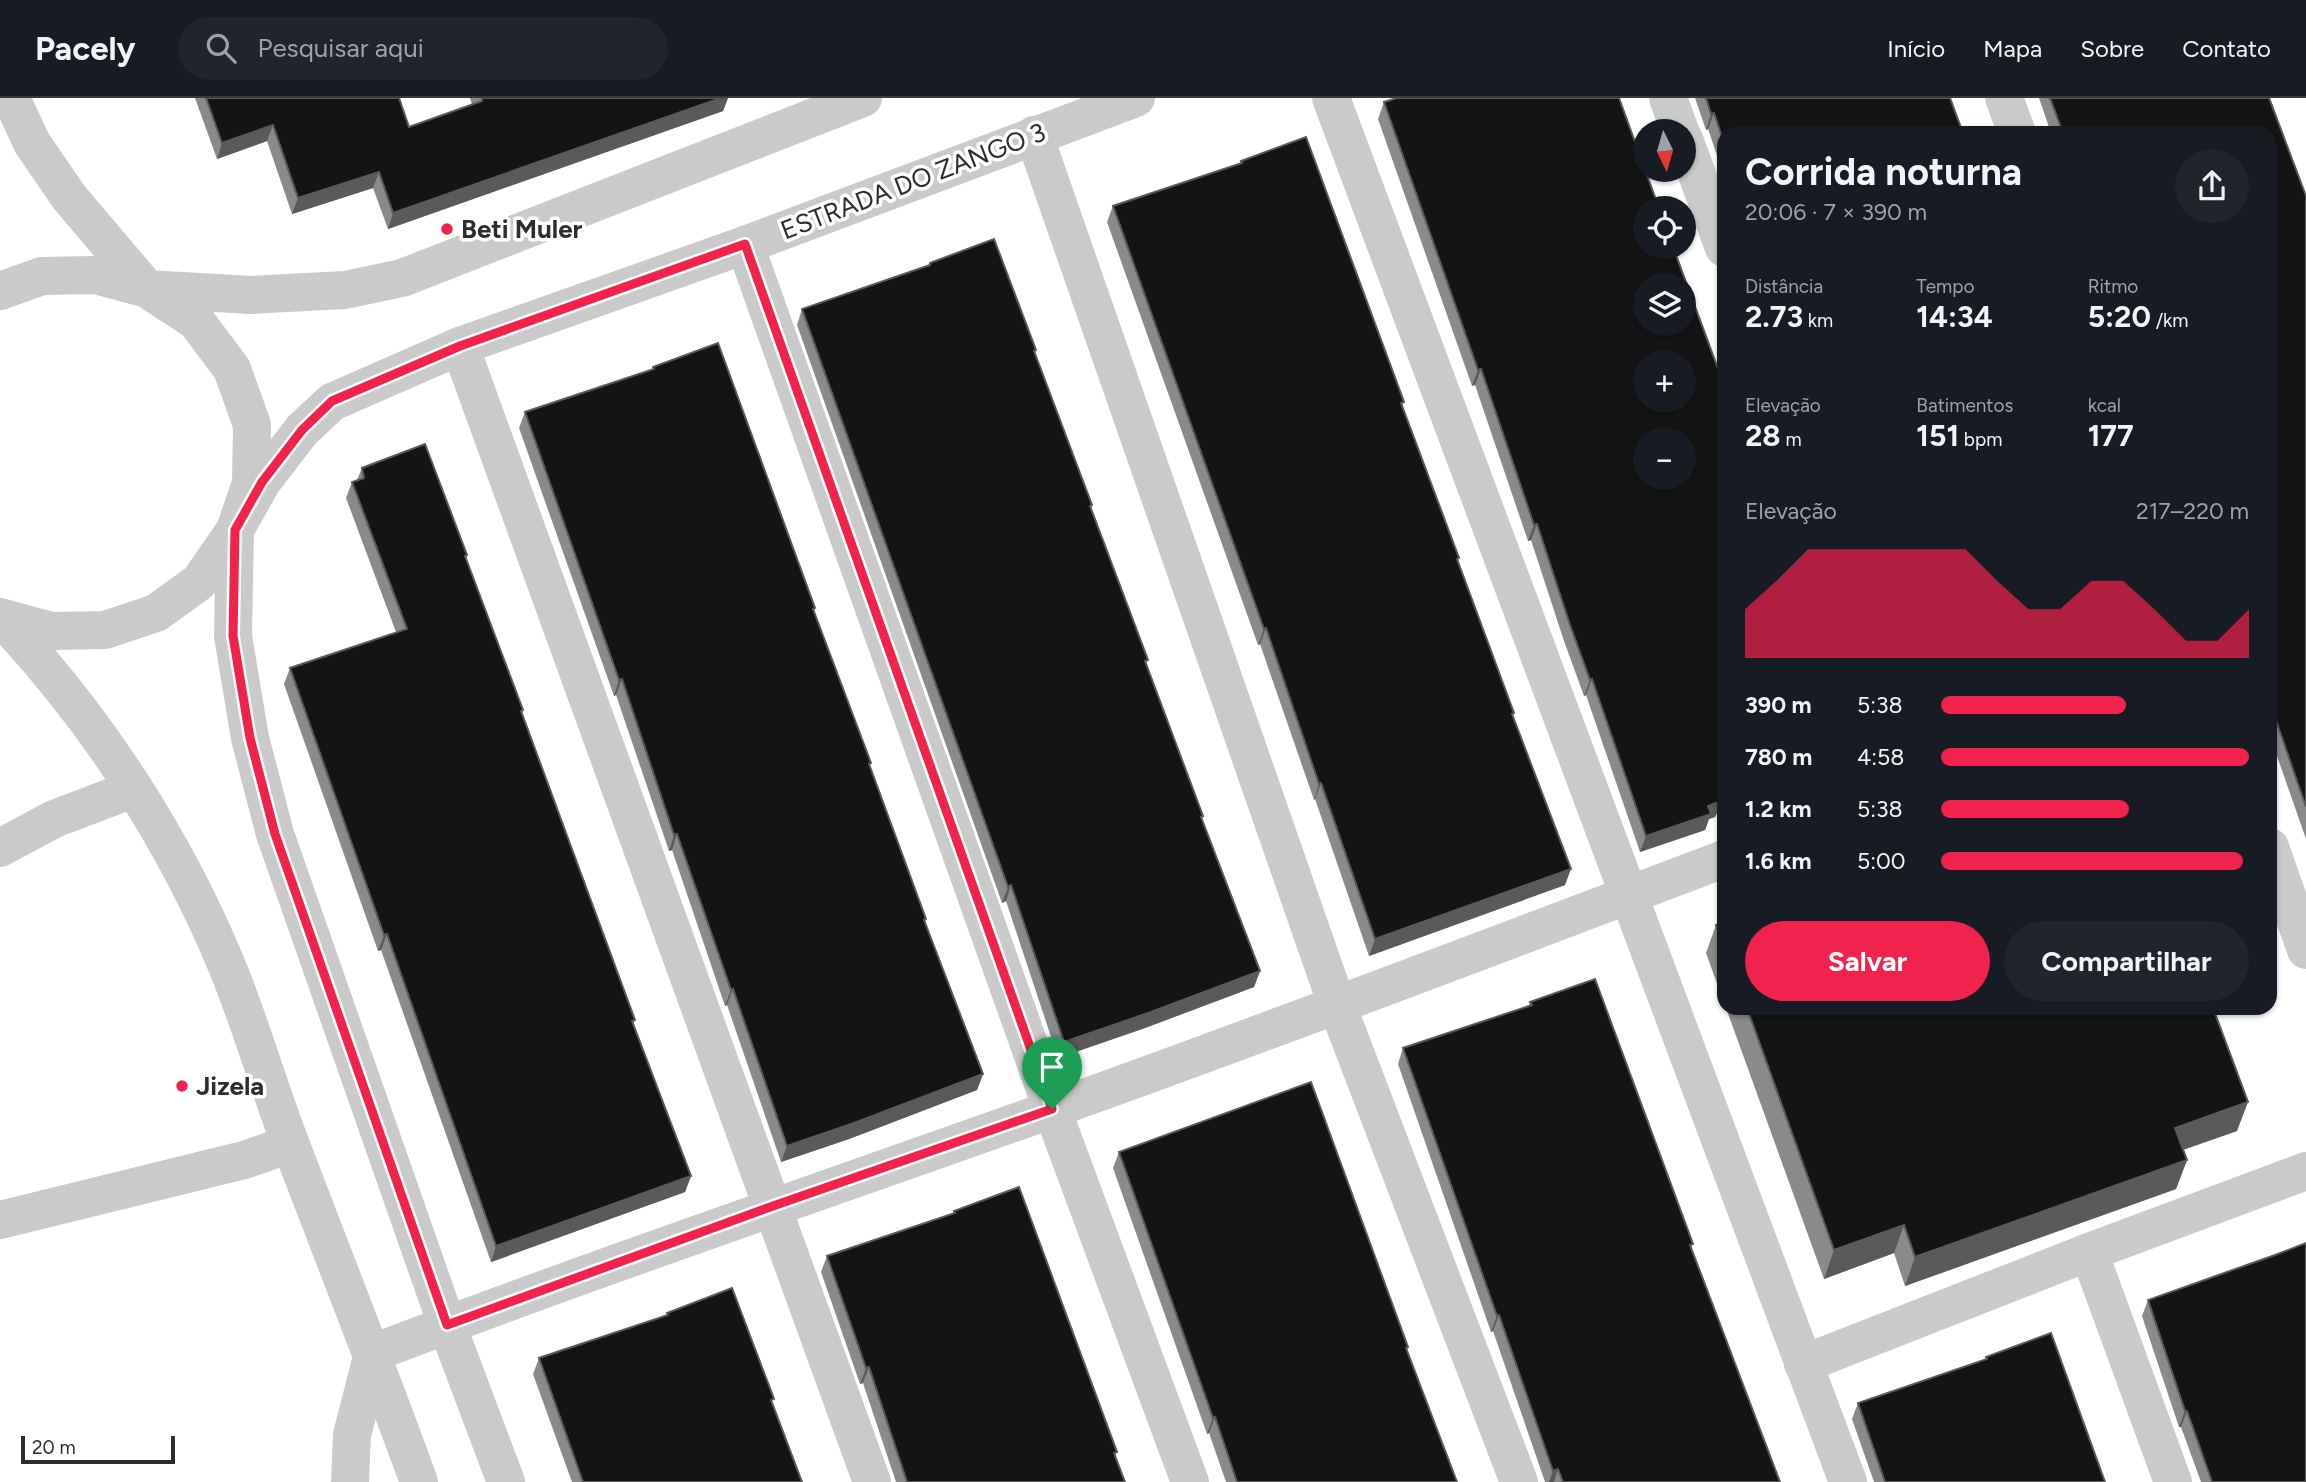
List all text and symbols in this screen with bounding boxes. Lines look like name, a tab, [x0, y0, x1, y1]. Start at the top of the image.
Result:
search box	[178, 17, 668, 80]
text: Pacely	[35, 29, 136, 68]
icon: search	[202, 29, 240, 67]
text: Pesquisar aqui	[258, 32, 424, 64]
text: Início	[1887, 34, 1945, 63]
text: Mapa	[1983, 34, 2042, 63]
text: Sobre	[2080, 34, 2144, 63]
text: Contato	[2182, 34, 2271, 63]
street label: ESTRADA DO ZANGO 3	[776, 116, 1050, 246]
north arrow	[1633, 119, 1696, 182]
map controls	[1633, 119, 1696, 490]
text: Corrida noturna	[1745, 149, 2022, 195]
button: share	[2175, 149, 2249, 223]
button: locate	[1633, 196, 1696, 259]
text: 20:06 · 7 × 390 m	[1745, 198, 1927, 226]
place label: Beti Muler	[461, 213, 583, 245]
marker: Beti Muler	[439, 221, 455, 237]
button: layers	[1633, 273, 1696, 336]
text: Distância	[1745, 275, 1823, 298]
text: Tempo	[1916, 275, 1974, 298]
text: Ritmo	[2088, 275, 2138, 298]
text: 2.73	[1745, 298, 1803, 335]
text: 14:34	[1916, 298, 1993, 335]
text: 5:20	[2088, 298, 2151, 335]
text: km	[1803, 309, 1833, 332]
text: /km	[2151, 309, 2188, 332]
button: +	[1633, 350, 1696, 413]
text: Elevação	[1745, 394, 1821, 417]
text: Batimentos	[1916, 394, 2013, 417]
text: kcal	[2088, 394, 2121, 417]
text: 28	[1745, 417, 1781, 454]
text: 151	[1916, 417, 1959, 454]
text: 177	[2088, 417, 2134, 454]
button: −	[1633, 427, 1696, 490]
text: m	[1781, 428, 1802, 451]
text: bpm	[1959, 428, 2002, 451]
text: Elevação	[1745, 497, 1837, 525]
text: 217–220 m	[2136, 497, 2249, 525]
text: 390 m	[1745, 691, 1812, 719]
text: 5:38	[1857, 691, 1903, 719]
text: 780 m	[1745, 743, 1812, 771]
text: 4:58	[1857, 743, 1904, 771]
text: 1.2 km	[1745, 795, 1812, 823]
text: 5:38	[1857, 795, 1903, 823]
text: 1.6 km	[1745, 847, 1812, 875]
text: 5:00	[1857, 847, 1906, 875]
button: Salvar	[1745, 921, 1990, 1001]
button: Compartilhar	[2004, 921, 2249, 1001]
pin	[1022, 1037, 1082, 1109]
icon: arrive	[1033, 1048, 1071, 1086]
place label: Jizela	[196, 1070, 264, 1102]
marker: Jizela	[174, 1078, 190, 1094]
scale bar	[21, 1433, 175, 1465]
text: 20 m	[32, 1436, 76, 1459]

